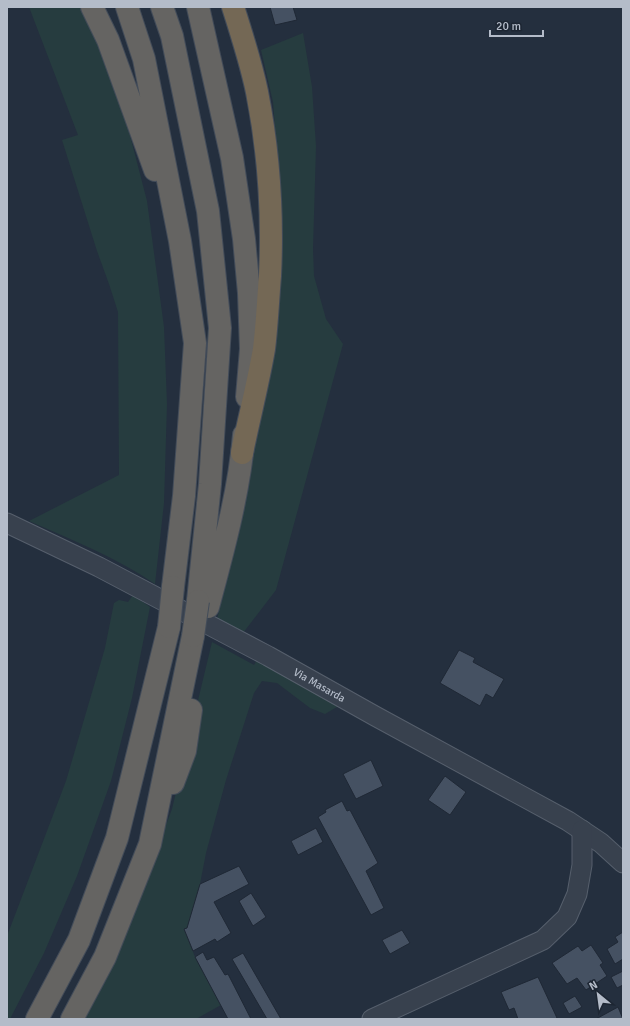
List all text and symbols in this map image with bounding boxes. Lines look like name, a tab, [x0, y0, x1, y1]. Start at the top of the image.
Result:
scale bar	[490, 12, 543, 38]
text: 20 m	[496, 19, 521, 34]
street label: Via Masarda	[291, 665, 348, 705]
north arrow	[578, 974, 618, 1014]
text: N	[587, 978, 600, 993]

